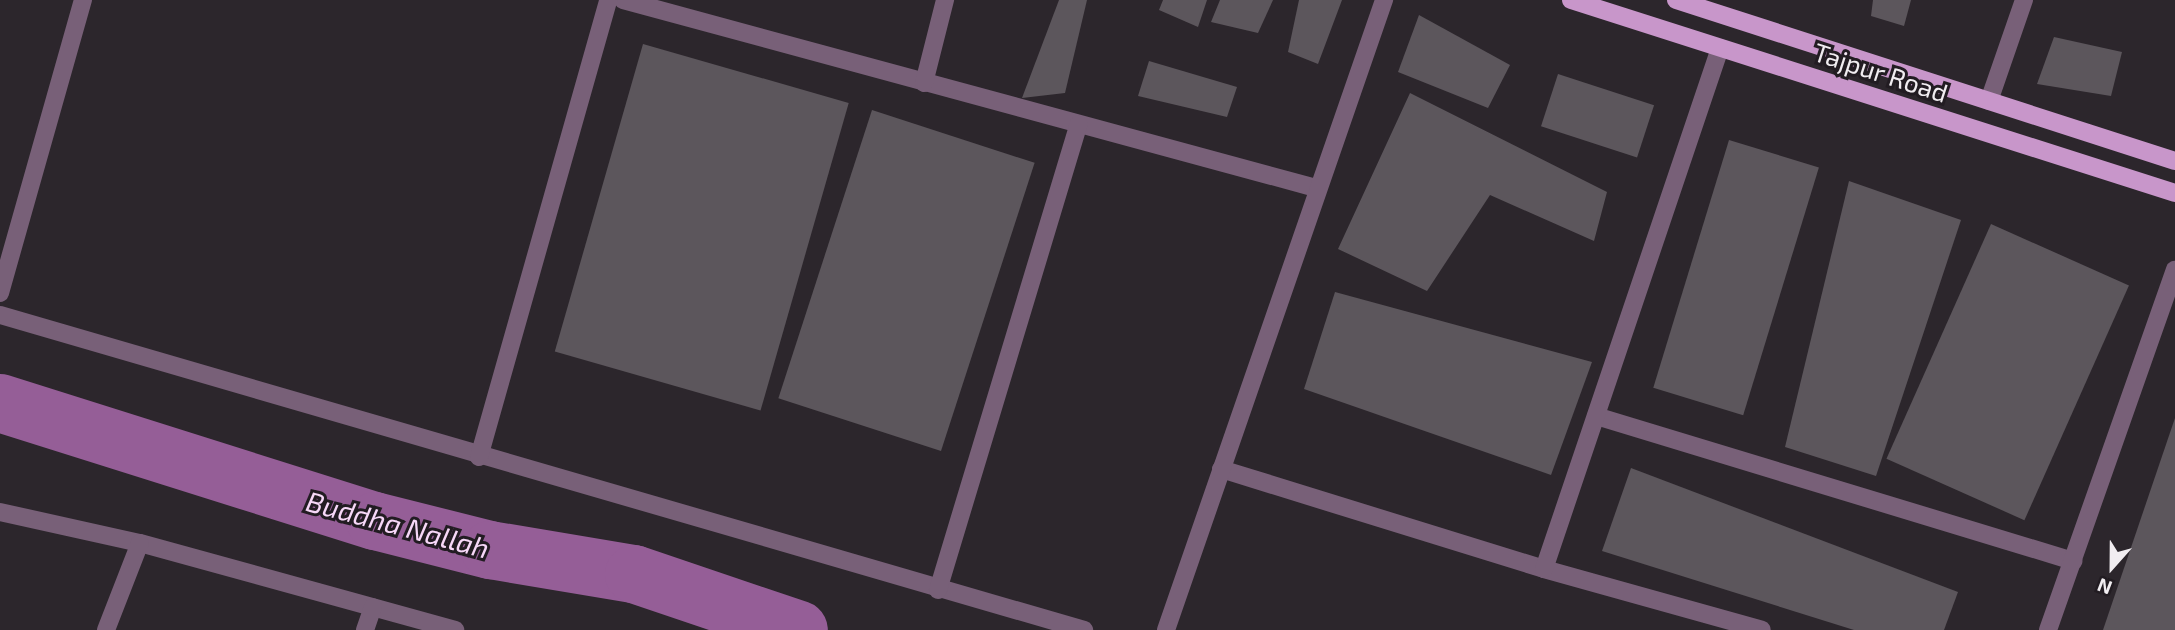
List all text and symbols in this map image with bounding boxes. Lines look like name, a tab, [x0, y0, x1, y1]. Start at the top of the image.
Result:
street label: Tajpur Road	[1810, 36, 1952, 108]
water label: Buddha Nallah	[303, 483, 493, 565]
north arrow	[2077, 532, 2147, 602]
text: N	[2094, 574, 2115, 600]

